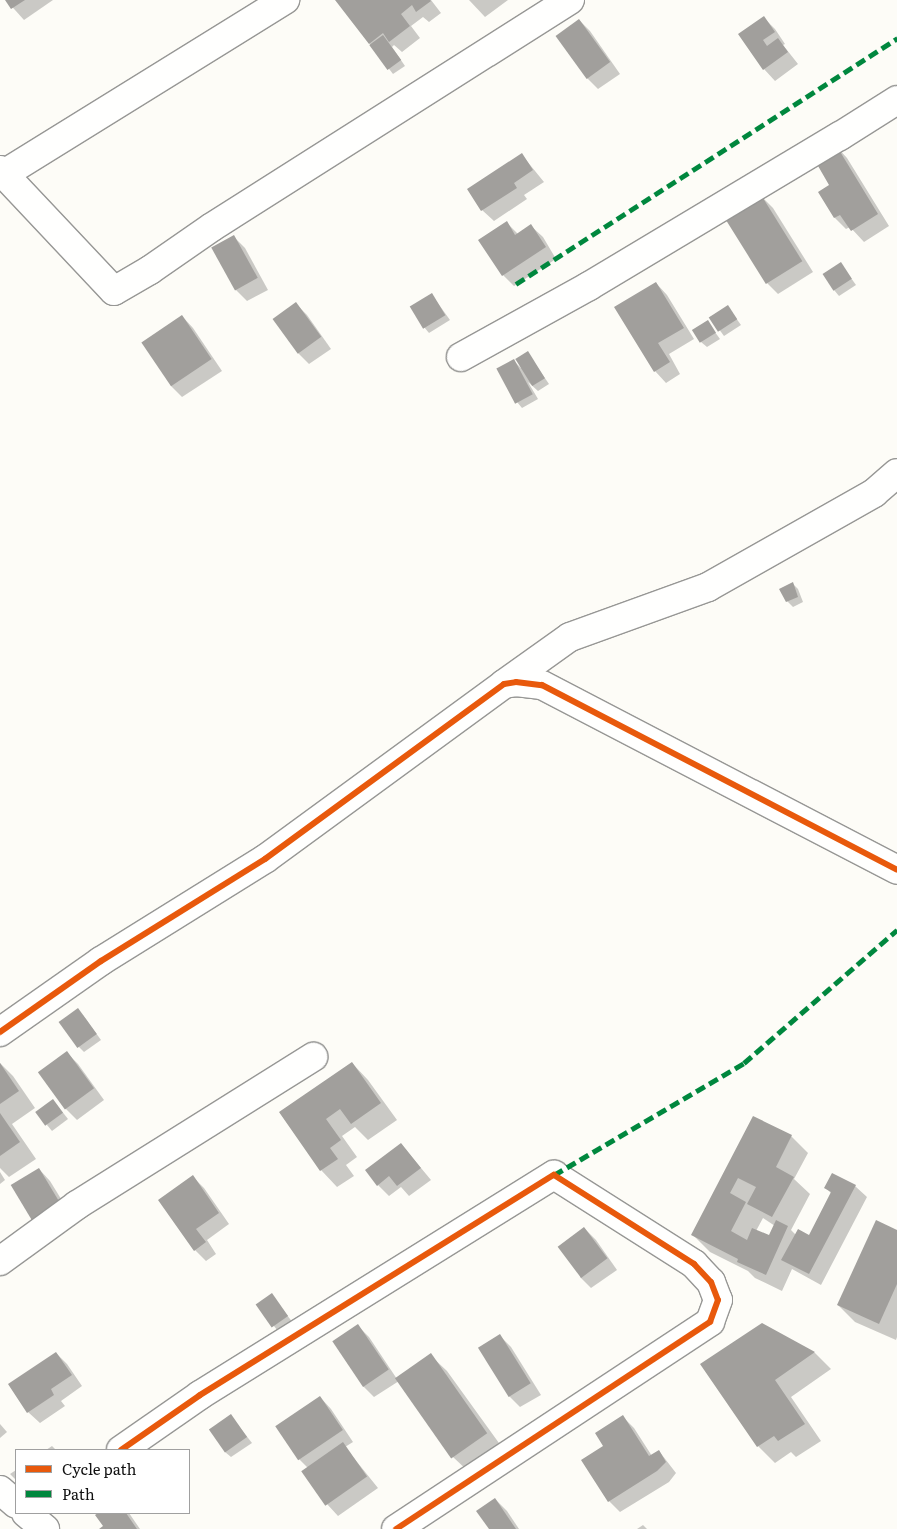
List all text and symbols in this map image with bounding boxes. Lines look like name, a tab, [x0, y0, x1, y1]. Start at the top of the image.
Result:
legend	[15, 1449, 190, 1514]
text: Cycle path	[62, 1457, 136, 1480]
text: Path	[62, 1482, 95, 1505]

